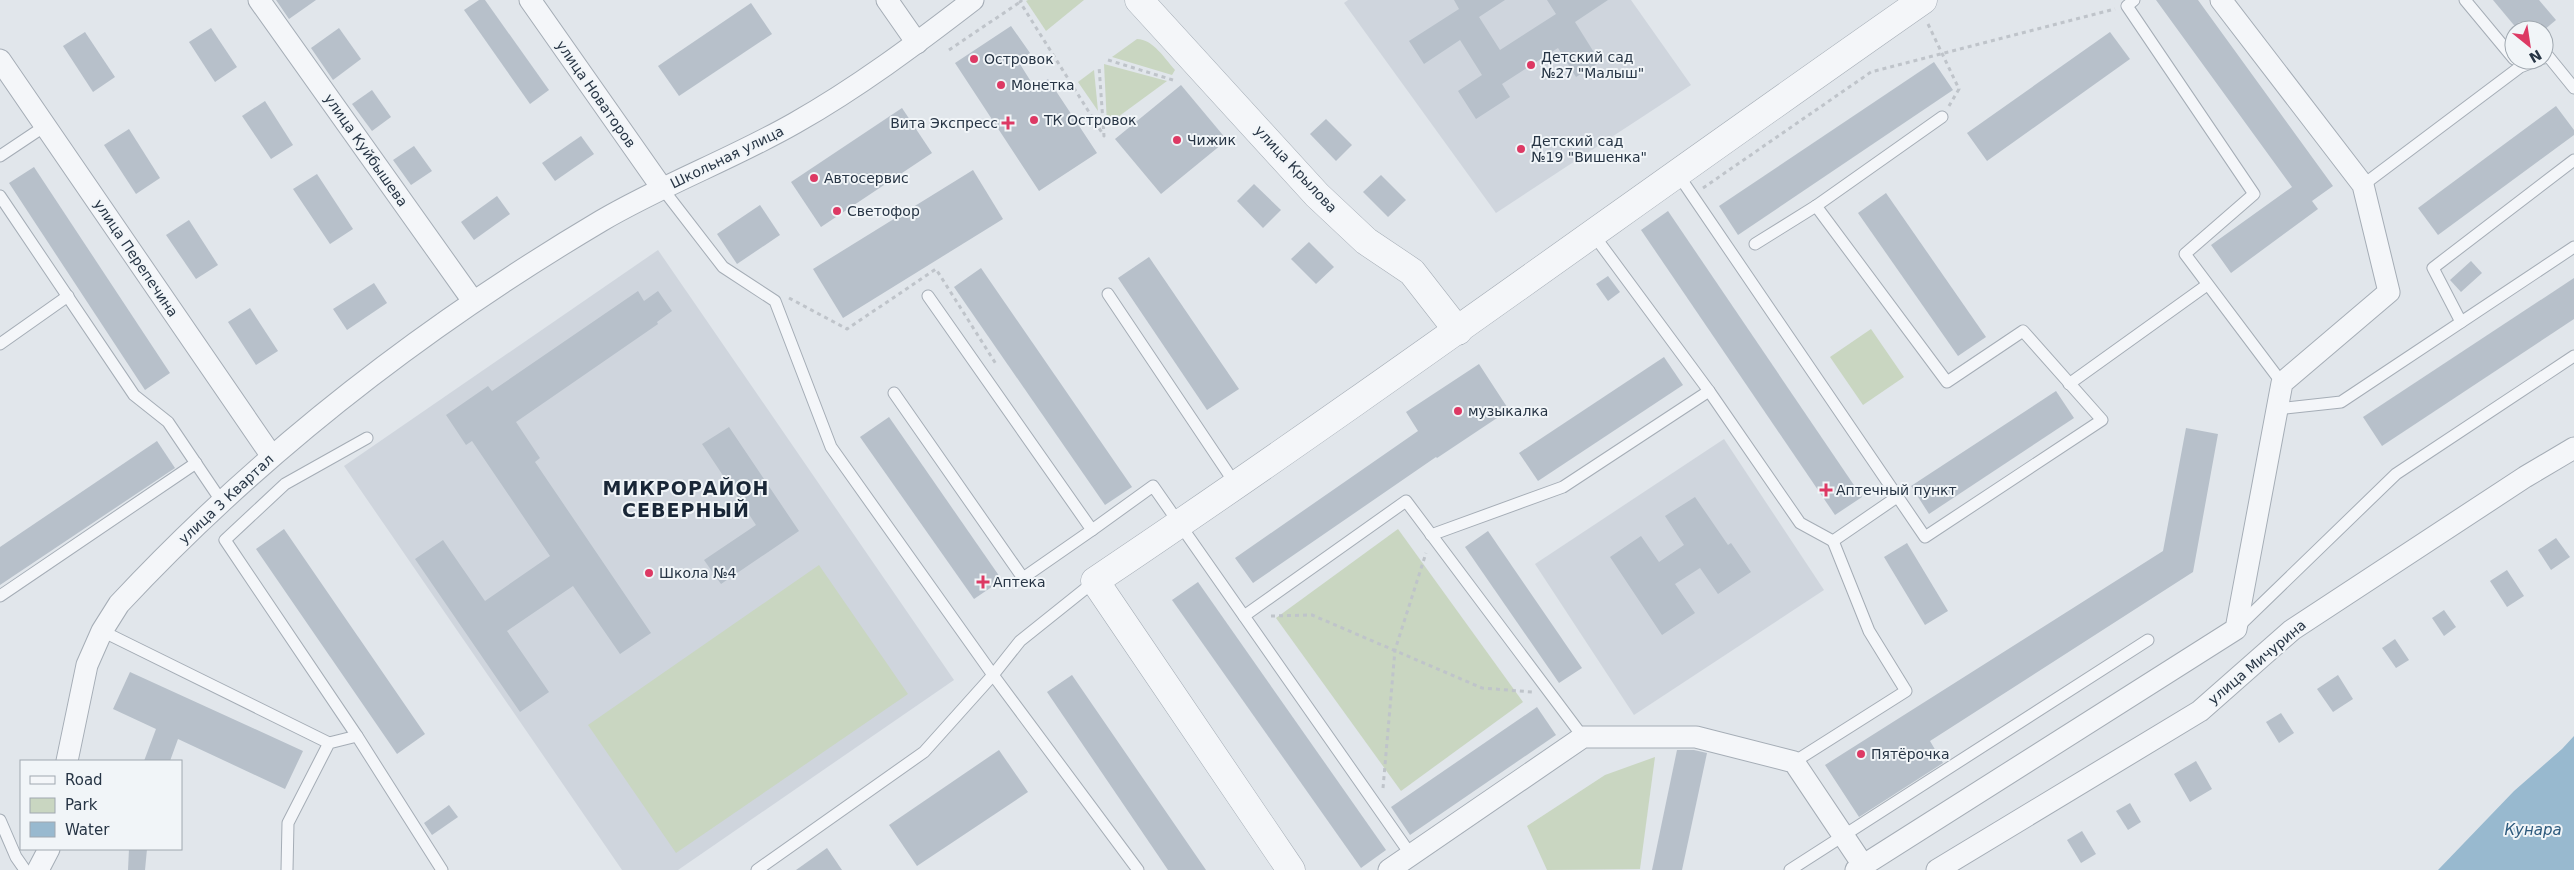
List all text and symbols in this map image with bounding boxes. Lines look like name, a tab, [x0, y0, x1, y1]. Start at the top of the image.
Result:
north arrow	[2504, 20, 2554, 70]
street label: улица Новаторов	[553, 37, 639, 151]
text: N	[2526, 46, 2545, 66]
place label: Детский сад №27 "Малыш"	[1541, 49, 1644, 81]
place label: Островок	[984, 51, 1054, 67]
marker: Островок	[968, 53, 980, 65]
marker: Детский сад №27 "Малыш"	[1525, 59, 1537, 71]
place label: Монетка	[1011, 77, 1075, 93]
marker: Монетка	[995, 79, 1007, 91]
street label: улица Куйбышева	[321, 90, 411, 210]
place label: ТК Островок	[1043, 112, 1137, 128]
marker: ТК Островок	[1028, 114, 1040, 126]
place label: Вита Экспресс	[890, 115, 998, 131]
marker: Вита Экспресс	[1002, 117, 1014, 129]
street label: улица Крылова	[1252, 122, 1340, 216]
street label: Школьная улица	[668, 123, 786, 191]
place label: Чижик	[1187, 132, 1236, 148]
place label: Детский сад №19 "Вишенка"	[1531, 133, 1647, 165]
marker: Чижик	[1171, 134, 1183, 146]
marker: Детский сад №19 "Вишенка"	[1515, 143, 1527, 155]
place label: Автосервис	[824, 170, 909, 186]
marker: Автосервис	[808, 172, 820, 184]
street label: улица Перепечина	[91, 196, 181, 320]
place label: Светофор	[847, 203, 920, 219]
marker: Светофор	[831, 205, 843, 217]
place label: музыкалка	[1468, 403, 1548, 419]
marker: музыкалка	[1452, 405, 1464, 417]
street label: улица 3 Квартал	[175, 451, 277, 547]
district label: МИКРОРАЙОН СЕВЕРНЫЙ	[602, 477, 770, 521]
place label: Аптечный пункт	[1836, 482, 1957, 498]
marker: Аптечный пункт	[1820, 484, 1832, 496]
place label: Школа №4	[659, 565, 737, 581]
marker: Школа №4	[643, 567, 655, 579]
place label: Аптека	[993, 574, 1046, 590]
marker: Аптека	[977, 576, 989, 588]
street label: улица Мичурина	[2205, 617, 2309, 707]
place label: Пятёрочка	[1871, 746, 1949, 762]
marker: Пятёрочка	[1855, 748, 1867, 760]
legend	[20, 760, 182, 850]
text: Road	[65, 771, 103, 789]
text: Park	[65, 796, 98, 814]
text: Water	[65, 821, 110, 839]
water label: Кунара	[2504, 821, 2562, 839]

